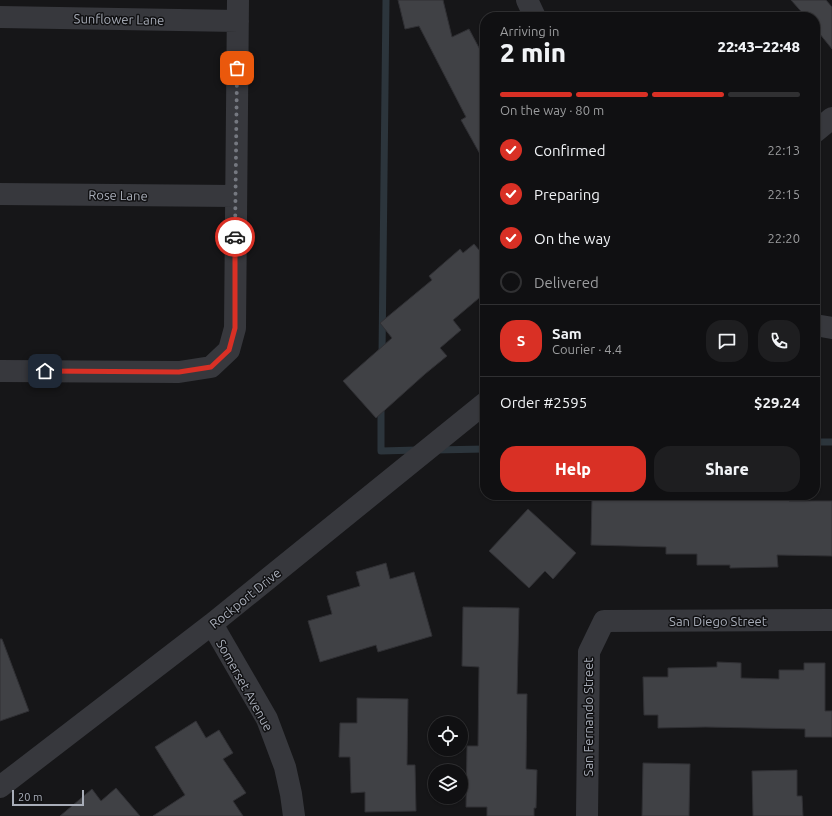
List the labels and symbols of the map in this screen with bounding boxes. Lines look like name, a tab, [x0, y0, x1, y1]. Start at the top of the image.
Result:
street label: Sunflower Lane	[74, 11, 164, 27]
pin	[220, 51, 254, 85]
street label: Rose Lane	[88, 187, 148, 203]
courier	[215, 217, 255, 257]
pin	[28, 354, 62, 388]
street label: Rockport Drive	[207, 565, 283, 631]
street label: San Diego Street	[669, 614, 767, 628]
street label: Somerset Avenue	[214, 637, 276, 733]
street label: San Fernando Street	[581, 658, 595, 776]
scale bar	[12, 788, 84, 807]

